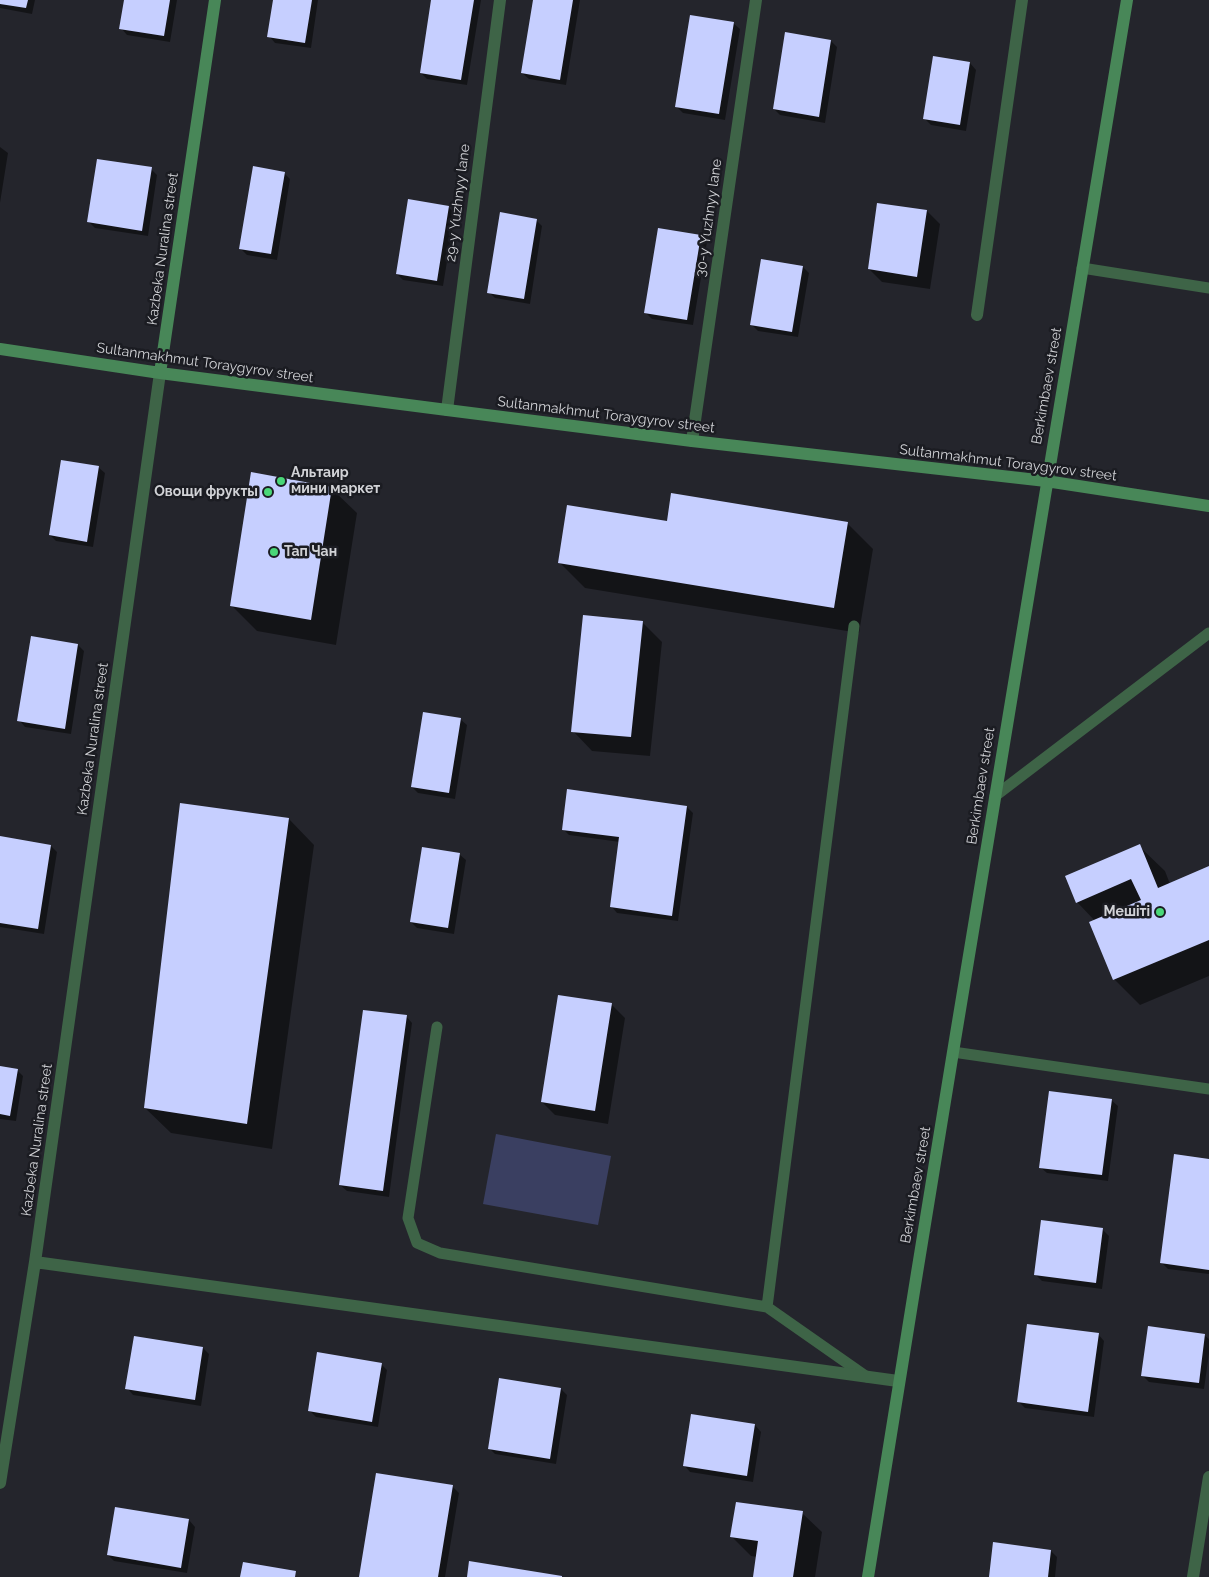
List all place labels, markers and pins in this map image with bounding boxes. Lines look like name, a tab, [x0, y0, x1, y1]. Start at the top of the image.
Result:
place label: Альтаир мини маркет	[291, 465, 380, 498]
marker: Альтаир мини маркет	[275, 475, 287, 487]
place label: Овощи фрукты	[154, 484, 258, 500]
marker: Овощи фрукты	[262, 486, 274, 498]
place label: Тап Чан	[284, 544, 337, 560]
marker: Тап Чан	[268, 546, 280, 558]
place label: Мешіті	[1104, 904, 1150, 920]
marker: Мешіті	[1154, 906, 1166, 918]

